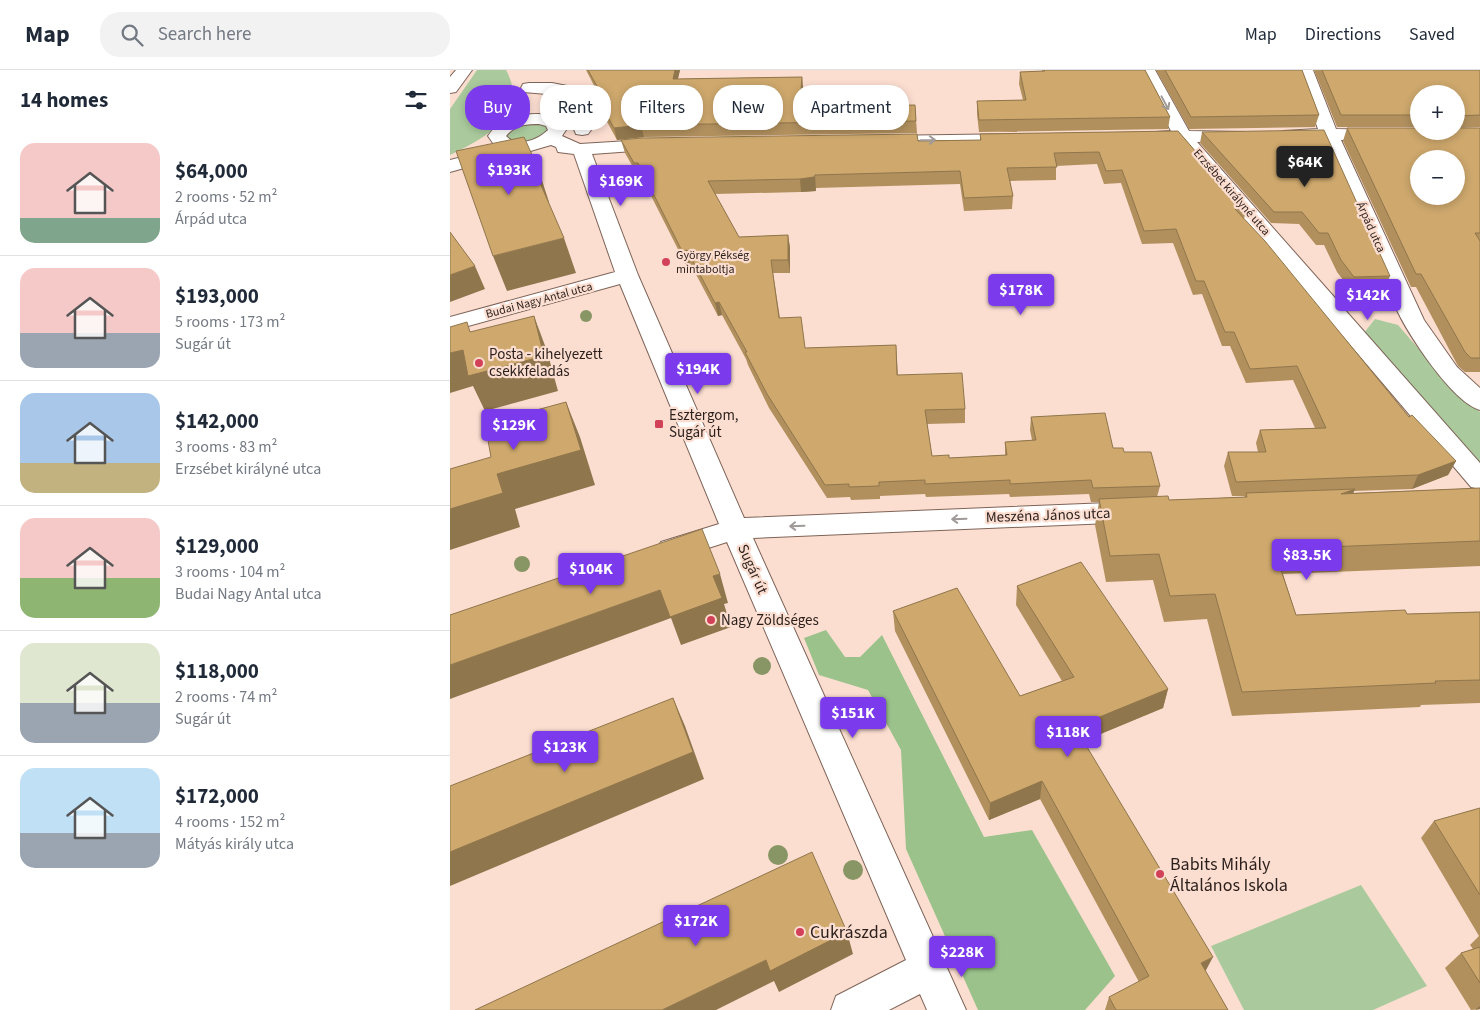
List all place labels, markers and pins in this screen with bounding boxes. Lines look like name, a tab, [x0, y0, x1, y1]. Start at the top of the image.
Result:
pin: $64K	[1275, 146, 1335, 188]
pin: $193K	[474, 154, 544, 196]
pin: $169K	[586, 164, 656, 207]
place label: György Pékség mintaboltja	[676, 247, 749, 278]
marker: György Pékség mintaboltja	[660, 256, 672, 268]
pin: $178K	[986, 274, 1056, 316]
pin: $142K	[1333, 278, 1403, 321]
place label: Posta - kihelyezett csekkfeladás	[489, 344, 602, 382]
pin: $194K	[663, 352, 733, 395]
marker: Posta - kihelyezett csekkfeladás	[473, 357, 485, 369]
place label: Esztergom, Sugár út	[669, 405, 739, 443]
pin: $129K	[479, 408, 549, 451]
marker: Esztergom, Sugár út	[653, 418, 665, 430]
pin: $83.5K	[1266, 538, 1348, 581]
pin: $104K	[556, 552, 626, 595]
place label: Nagy Zöldséges	[721, 610, 819, 631]
marker: Nagy Zöldséges	[705, 614, 717, 626]
pin: $151K	[818, 696, 888, 739]
pin: $118K	[1033, 716, 1103, 758]
pin: $123K	[530, 730, 600, 773]
place label: Babits Mihály Általános Iskola	[1170, 852, 1288, 898]
marker: Babits Mihály Általános Iskola	[1154, 868, 1166, 880]
pin: $172K	[661, 904, 731, 947]
place label: Cukrászda	[810, 920, 888, 945]
marker: Cukrászda	[794, 926, 806, 938]
pin: $228K	[927, 936, 997, 978]

